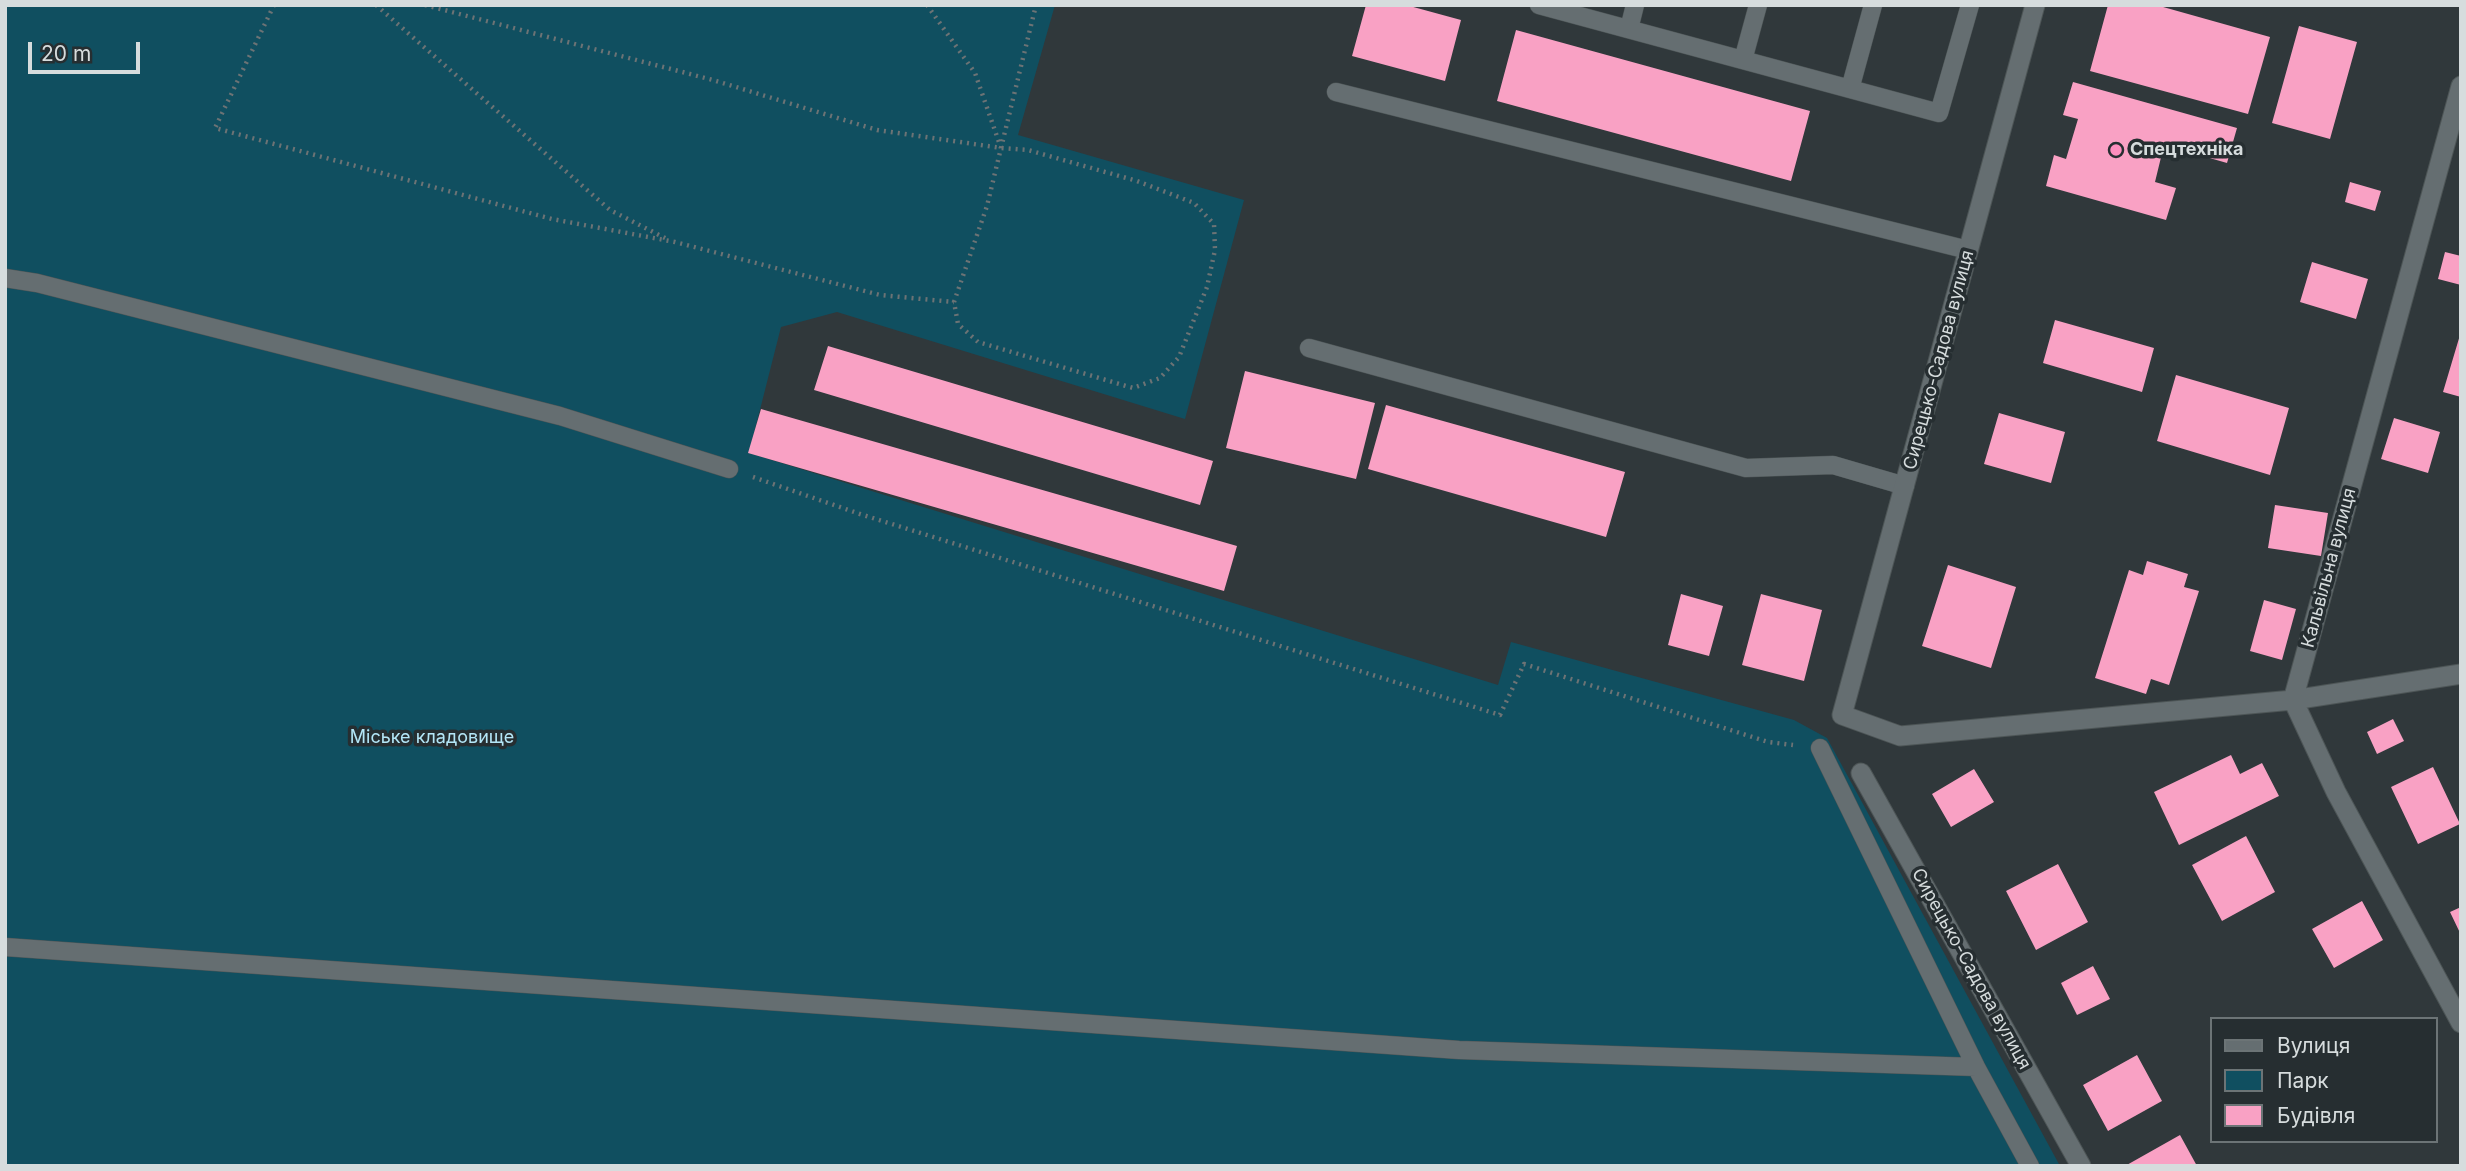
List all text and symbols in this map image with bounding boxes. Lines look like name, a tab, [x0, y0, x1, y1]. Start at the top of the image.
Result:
scale bar	[32, 28, 144, 72]
text: 20 m	[41, 41, 91, 66]
place label: Спецтехніка	[2130, 139, 2243, 161]
marker: Спецтехніка	[2108, 142, 2124, 158]
street label: Сирецько-Садова вулиця	[1899, 248, 1979, 472]
street label: Кальвільна вулиця	[2297, 486, 2361, 650]
park label: Міське кладовище	[350, 727, 514, 749]
street label: Сирецько-Садова вулиця	[1907, 865, 2035, 1073]
legend	[2210, 1017, 2438, 1143]
text: Вулиця	[2277, 1033, 2350, 1058]
text: Парк	[2277, 1068, 2329, 1093]
text: Будівля	[2277, 1103, 2355, 1128]

